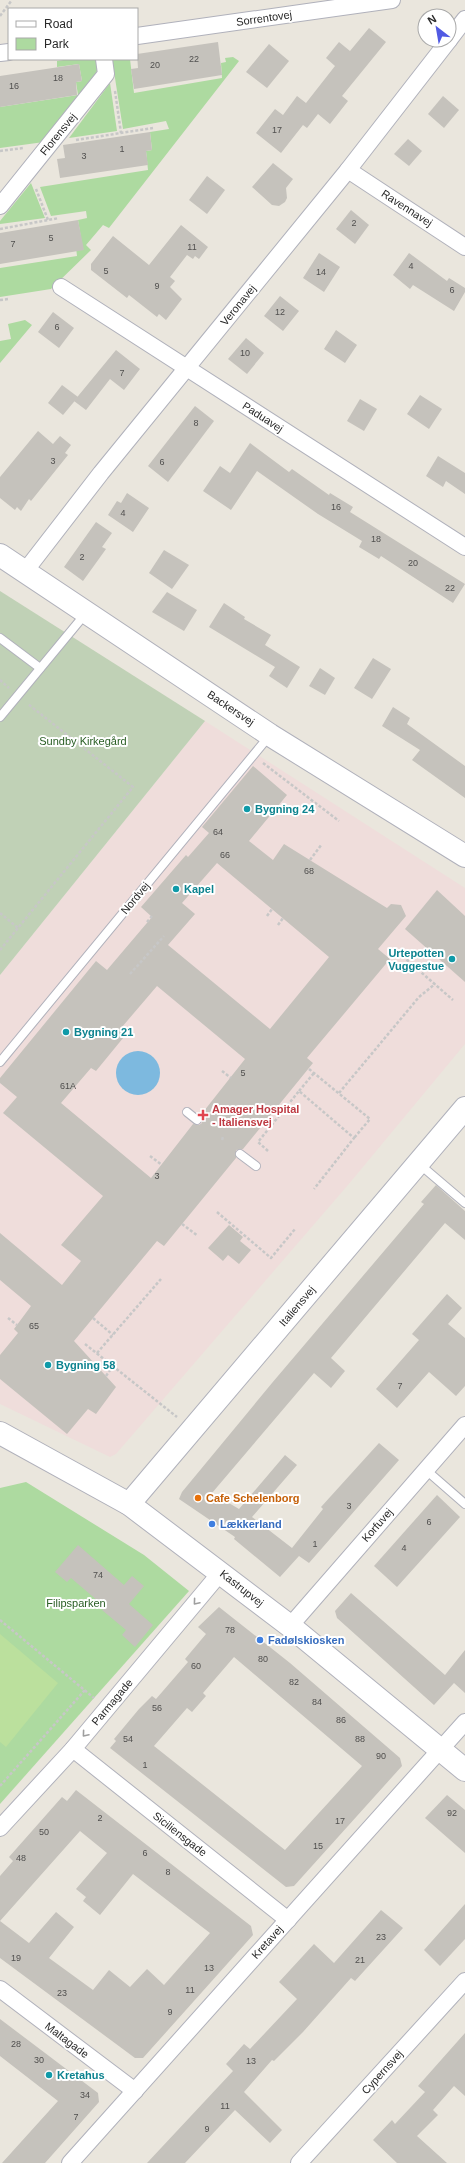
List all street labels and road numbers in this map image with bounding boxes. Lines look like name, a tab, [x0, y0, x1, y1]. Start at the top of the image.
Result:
street label: Sorrentovej	[235, 8, 293, 28]
street label: Florensvej	[37, 111, 79, 157]
street label: Ravennavej	[379, 187, 435, 229]
street label: Veronavej	[218, 282, 258, 328]
street label: Paduavej	[240, 399, 286, 435]
street label: Backersvej	[205, 688, 257, 728]
street label: Nordvej	[118, 880, 152, 916]
street label: Italiensvej	[277, 1283, 317, 1329]
street label: Korfuvej	[359, 1506, 395, 1544]
street label: Kastrupvej	[218, 1567, 266, 1609]
street label: Parmagade	[89, 1676, 135, 1728]
street label: Siciliensgade	[151, 1809, 209, 1859]
street label: Kretavej	[249, 1923, 285, 1961]
street label: Maltagade	[43, 2020, 91, 2060]
street label: Cypernsvej	[359, 2048, 405, 2096]

